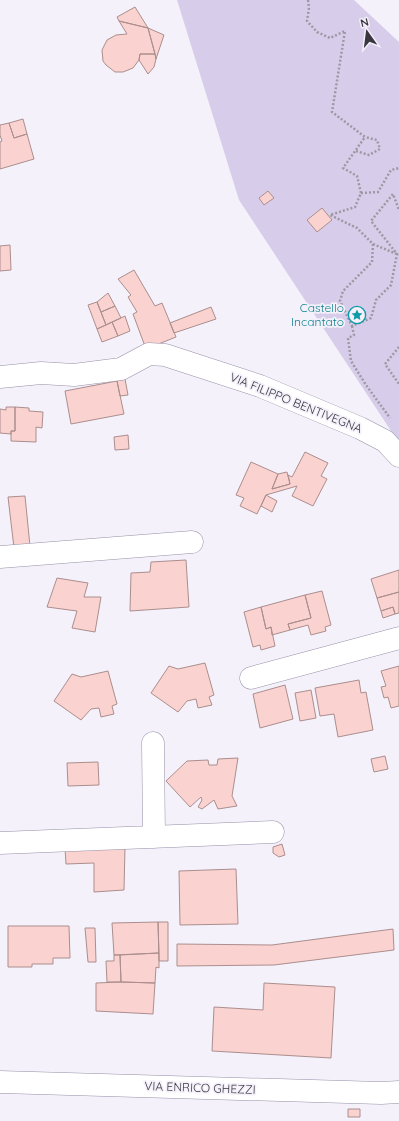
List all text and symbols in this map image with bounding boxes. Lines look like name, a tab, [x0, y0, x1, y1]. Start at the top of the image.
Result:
north arrow	[347, 12, 387, 52]
text: N	[359, 15, 370, 30]
place label: Castello Incantato	[291, 300, 344, 329]
place icon: Castello Incantato	[347, 305, 367, 325]
street label: VIA FILIPPO BENTIVEGNA	[228, 369, 365, 436]
street label: VIA ENRICO GHEZZI	[144, 1078, 256, 1097]

